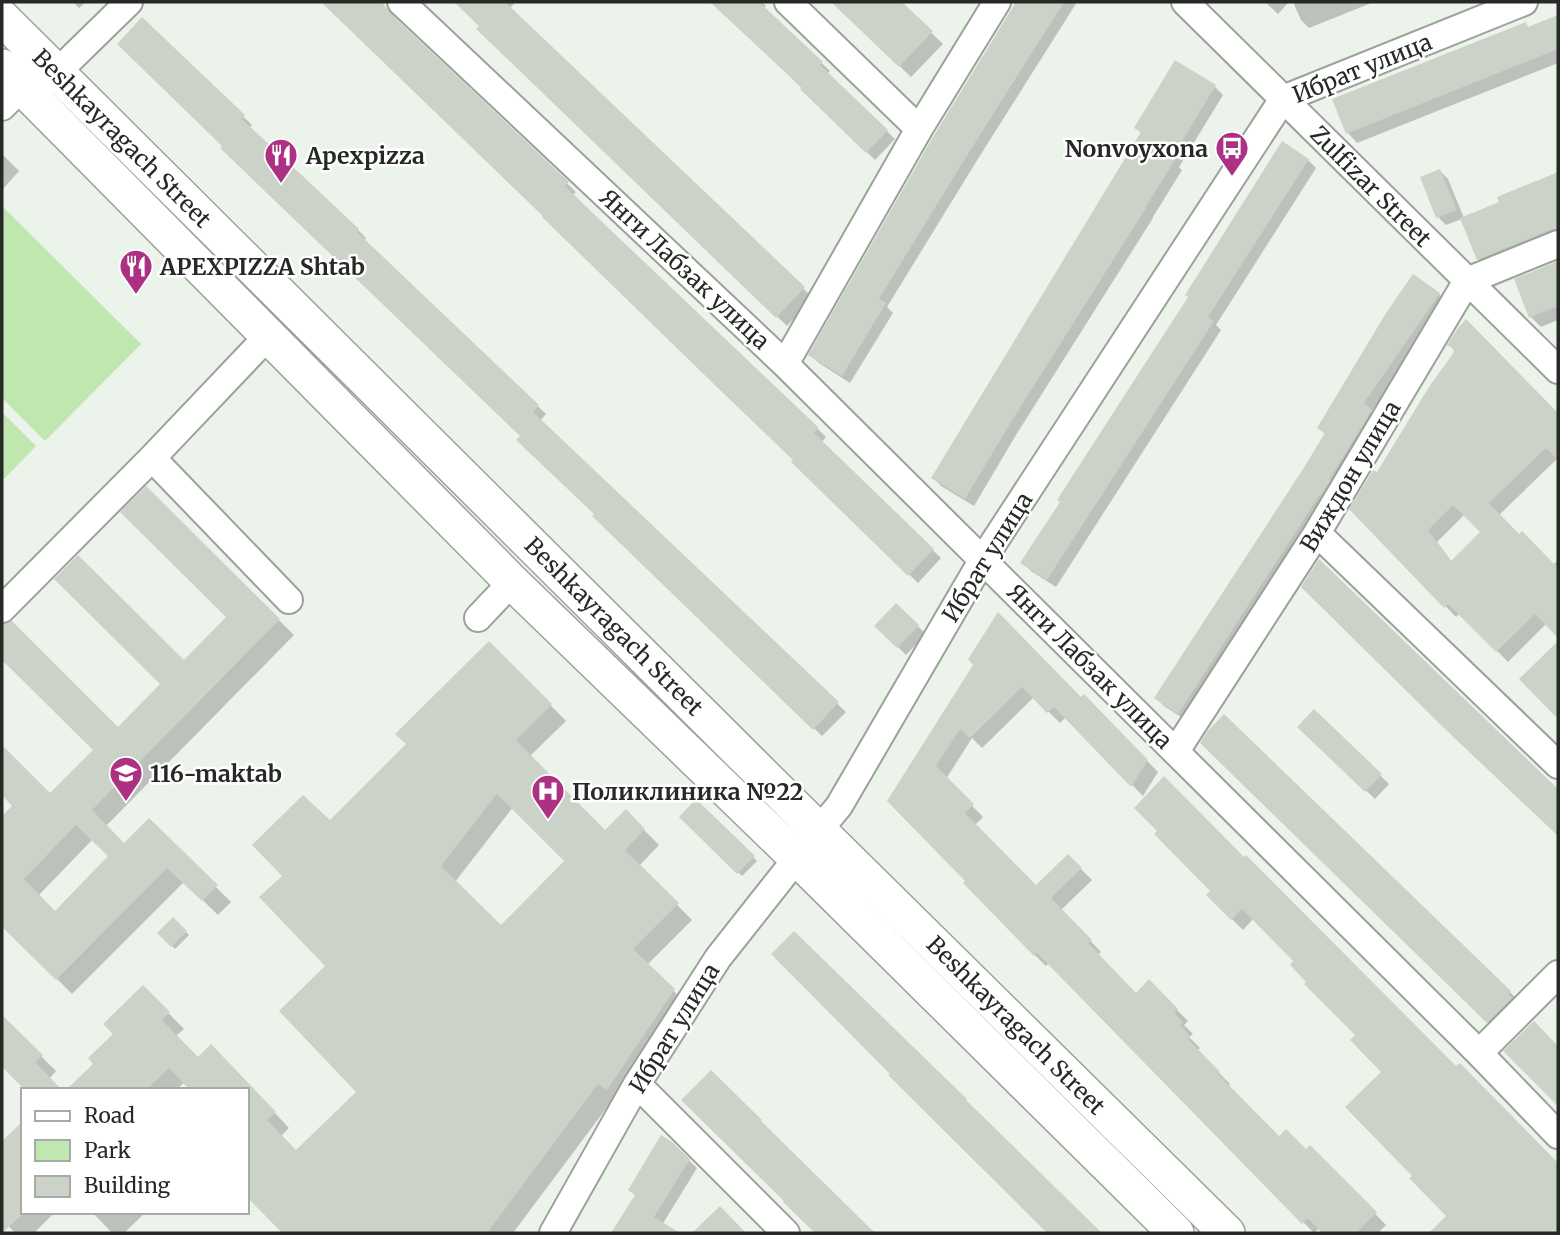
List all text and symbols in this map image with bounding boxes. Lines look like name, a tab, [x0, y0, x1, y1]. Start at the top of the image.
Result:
street label: Ибрат улица	[1288, 27, 1436, 109]
street label: Beshkayragach Street	[27, 43, 217, 233]
street label: Zulfizar Street	[1304, 119, 1438, 253]
bus stop icon: Nonvoyxona	[1213, 129, 1251, 178]
place label: Nonvoyxona	[1065, 134, 1208, 163]
restaurant icon: Apexpizza	[262, 136, 300, 185]
place label: Apexpizza	[305, 141, 425, 170]
street label: Янги Лабзак улица	[594, 183, 776, 355]
restaurant icon: APEXPIZZA Shtab	[117, 247, 155, 296]
place label: APEXPIZZA Shtab	[159, 252, 365, 281]
street label: Виждон улица	[1293, 395, 1407, 557]
street label: Ибрат улица	[936, 487, 1038, 627]
street label: Beshkayragach Street	[519, 531, 709, 721]
street label: Янги Лабзак улица	[1001, 577, 1179, 755]
school or university icon: 116-maktab	[107, 754, 145, 803]
place label: 116-maktab	[150, 759, 282, 788]
hospital icon: Поликлиника №22	[529, 772, 567, 821]
place label: Поликлиника №22	[572, 777, 803, 806]
street label: Beshkayragach Street	[921, 930, 1111, 1120]
street label: Ибрат улица	[623, 958, 725, 1098]
legend	[21, 1088, 248, 1214]
text: Road	[84, 1102, 135, 1129]
text: Park	[84, 1137, 131, 1164]
text: Building	[84, 1172, 171, 1199]

